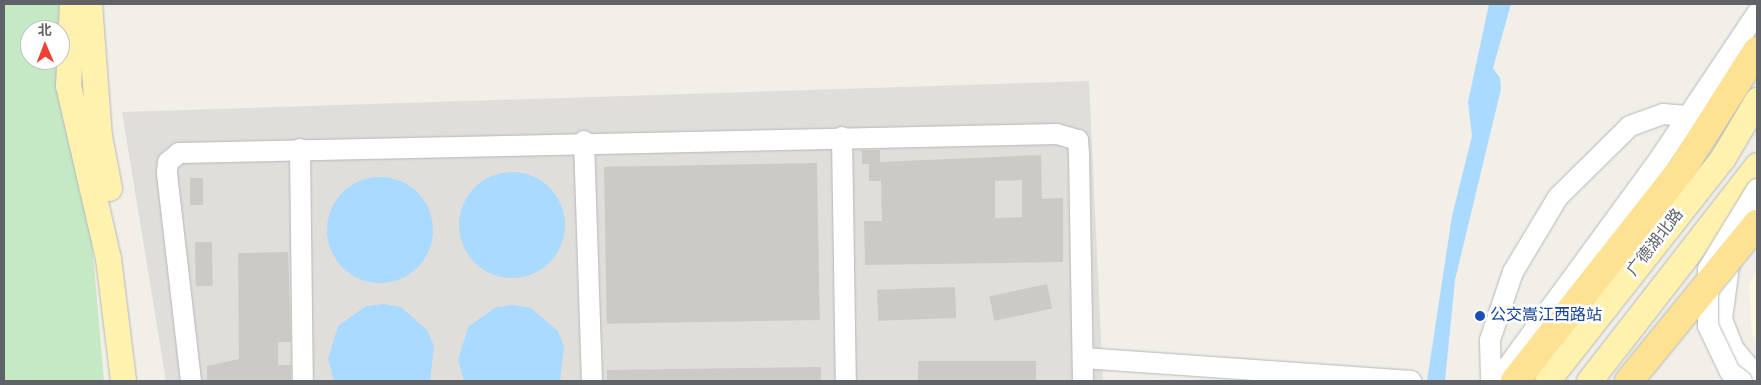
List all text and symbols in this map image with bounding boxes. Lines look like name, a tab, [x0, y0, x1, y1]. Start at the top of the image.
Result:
north arrow	[20, 20, 70, 70]
text: 北	[38, 22, 52, 39]
street label: 广德湖北路	[1624, 206, 1688, 280]
place label: 公交嵩江西路站	[1490, 306, 1602, 326]
marker: 公交嵩江西路站	[1474, 310, 1486, 322]

